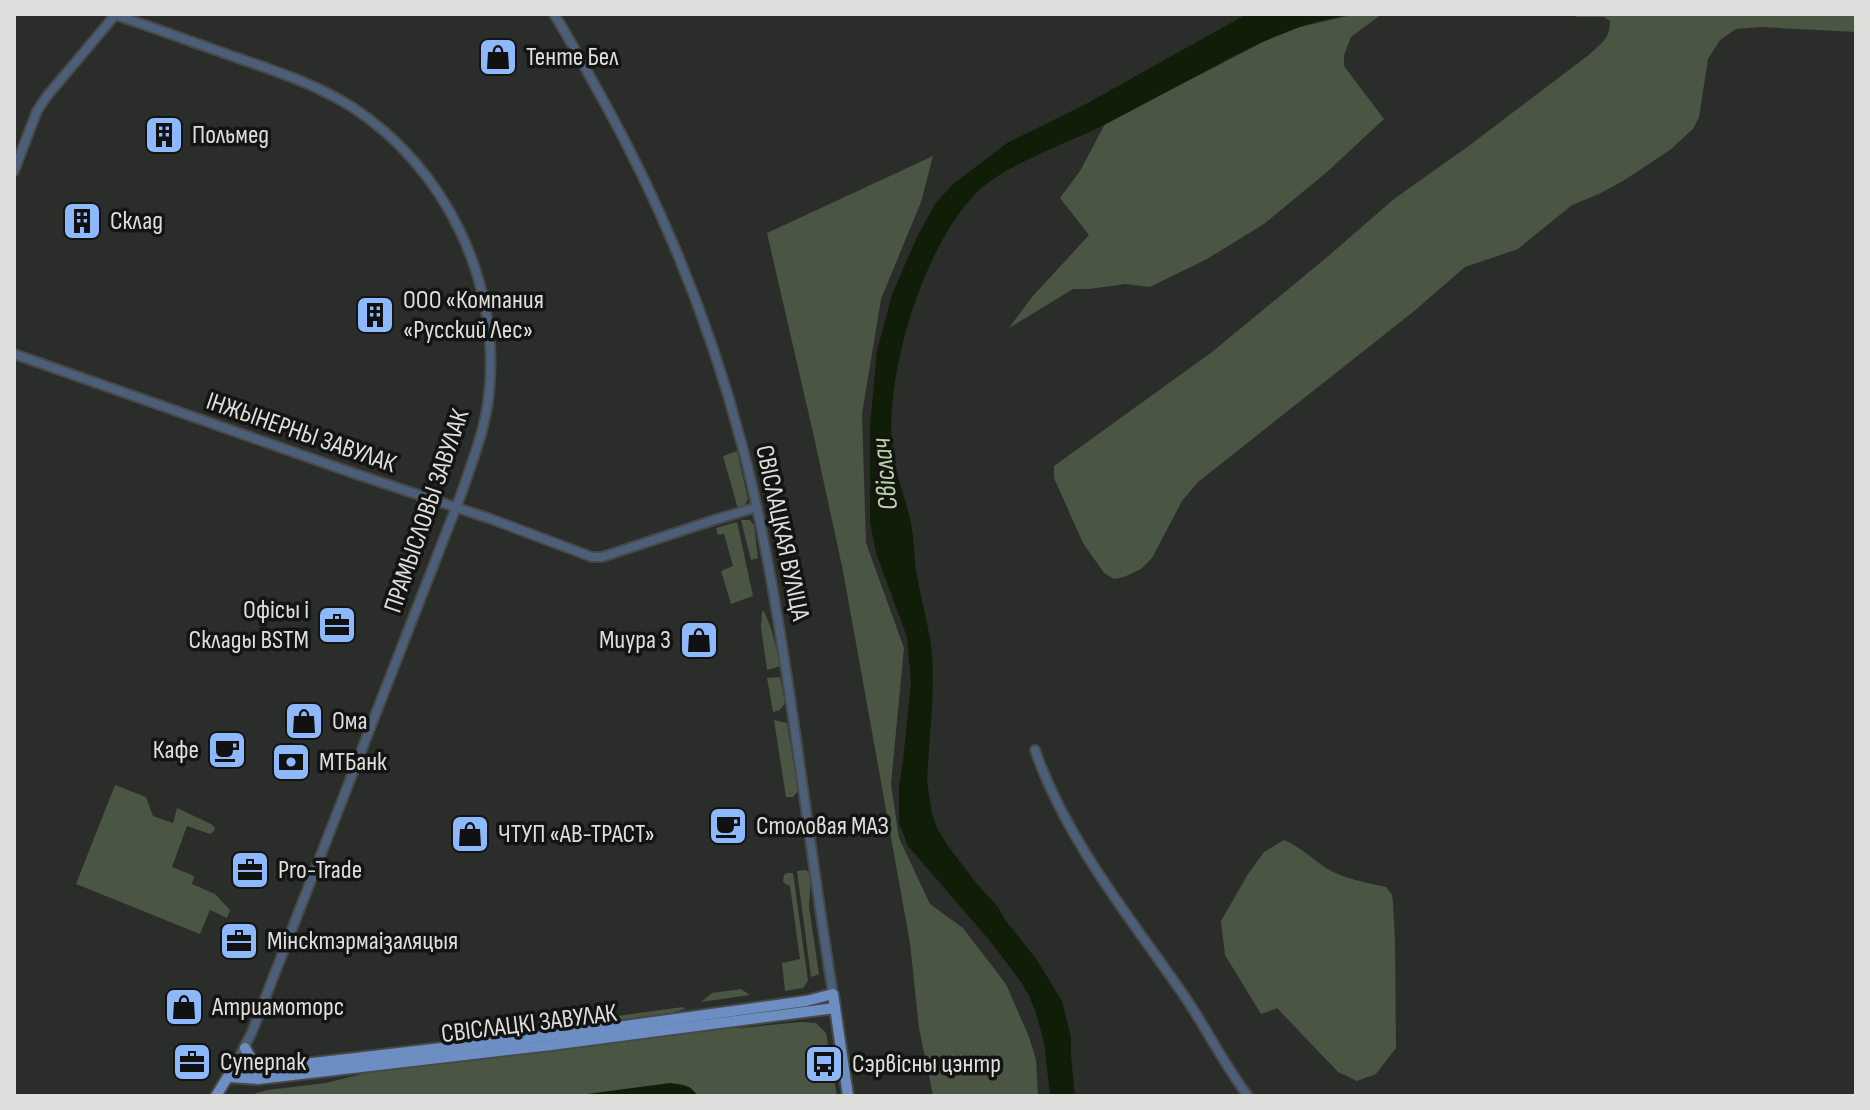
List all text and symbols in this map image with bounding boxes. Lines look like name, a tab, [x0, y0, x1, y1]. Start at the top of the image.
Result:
shop icon: Тенте Бел	[477, 36, 519, 78]
place label: Тенте Бел	[526, 42, 619, 73]
building icon: Польмед	[143, 114, 185, 156]
place label: Польмед	[192, 120, 269, 151]
building icon: Склад	[61, 200, 103, 242]
place label: Склад	[110, 206, 163, 237]
place label: ООО «Компания «Русский Лес»	[403, 285, 544, 346]
building icon: ООО «Компания «Русский Лес»	[354, 294, 396, 336]
street label: ІНЖЫНЕРНЫ ЗАВУЛАК	[202, 386, 400, 480]
street label: ПРАМЫСЛОВЫ ЗАВУЛАК	[378, 405, 476, 617]
water label: Свіслач	[865, 436, 905, 512]
street label: СВІСЛАЦКАЯ ВУЛІЦА	[748, 442, 816, 624]
place label: Офісы і Склады BSTM	[189, 595, 309, 656]
office icon: Офісы і Склады BSTM	[316, 604, 358, 646]
shop icon: Миура 3	[678, 619, 720, 661]
place label: Миура 3	[599, 625, 671, 656]
shop icon: Ома	[283, 700, 325, 742]
place label: Ома	[332, 706, 368, 737]
cafe icon: Кафе	[206, 729, 248, 771]
place label: Кафе	[153, 735, 199, 766]
bank icon: МТБанк	[270, 741, 312, 783]
place label: МТБанк	[319, 747, 387, 778]
cafe icon: Столовая МАЗ	[707, 805, 749, 847]
place label: Столовая МАЗ	[756, 811, 889, 842]
shop icon: ЧТУП «АВ-ТРАСТ»	[449, 813, 491, 855]
place label: ЧТУП «АВ-ТРАСТ»	[498, 819, 655, 850]
office icon: Pro-Trade	[229, 849, 271, 891]
place label: Pro-Trade	[278, 855, 362, 886]
office icon: Мінсктэрмаізаляцыя	[218, 920, 260, 962]
place label: Мінсктэрмаізаляцыя	[267, 926, 458, 957]
shop icon: Атриамоторс	[163, 986, 205, 1028]
place label: Атриамоторс	[211, 992, 344, 1023]
street label: СВІСЛАЦКІ ЗАВУЛАК	[440, 998, 619, 1050]
office icon: Суперпак	[171, 1041, 213, 1083]
bus stop icon: Сэрвісны цэнтр	[803, 1043, 845, 1085]
place label: Суперпак	[220, 1047, 306, 1078]
place label: Сэрвісны цэнтр	[852, 1049, 1001, 1080]

